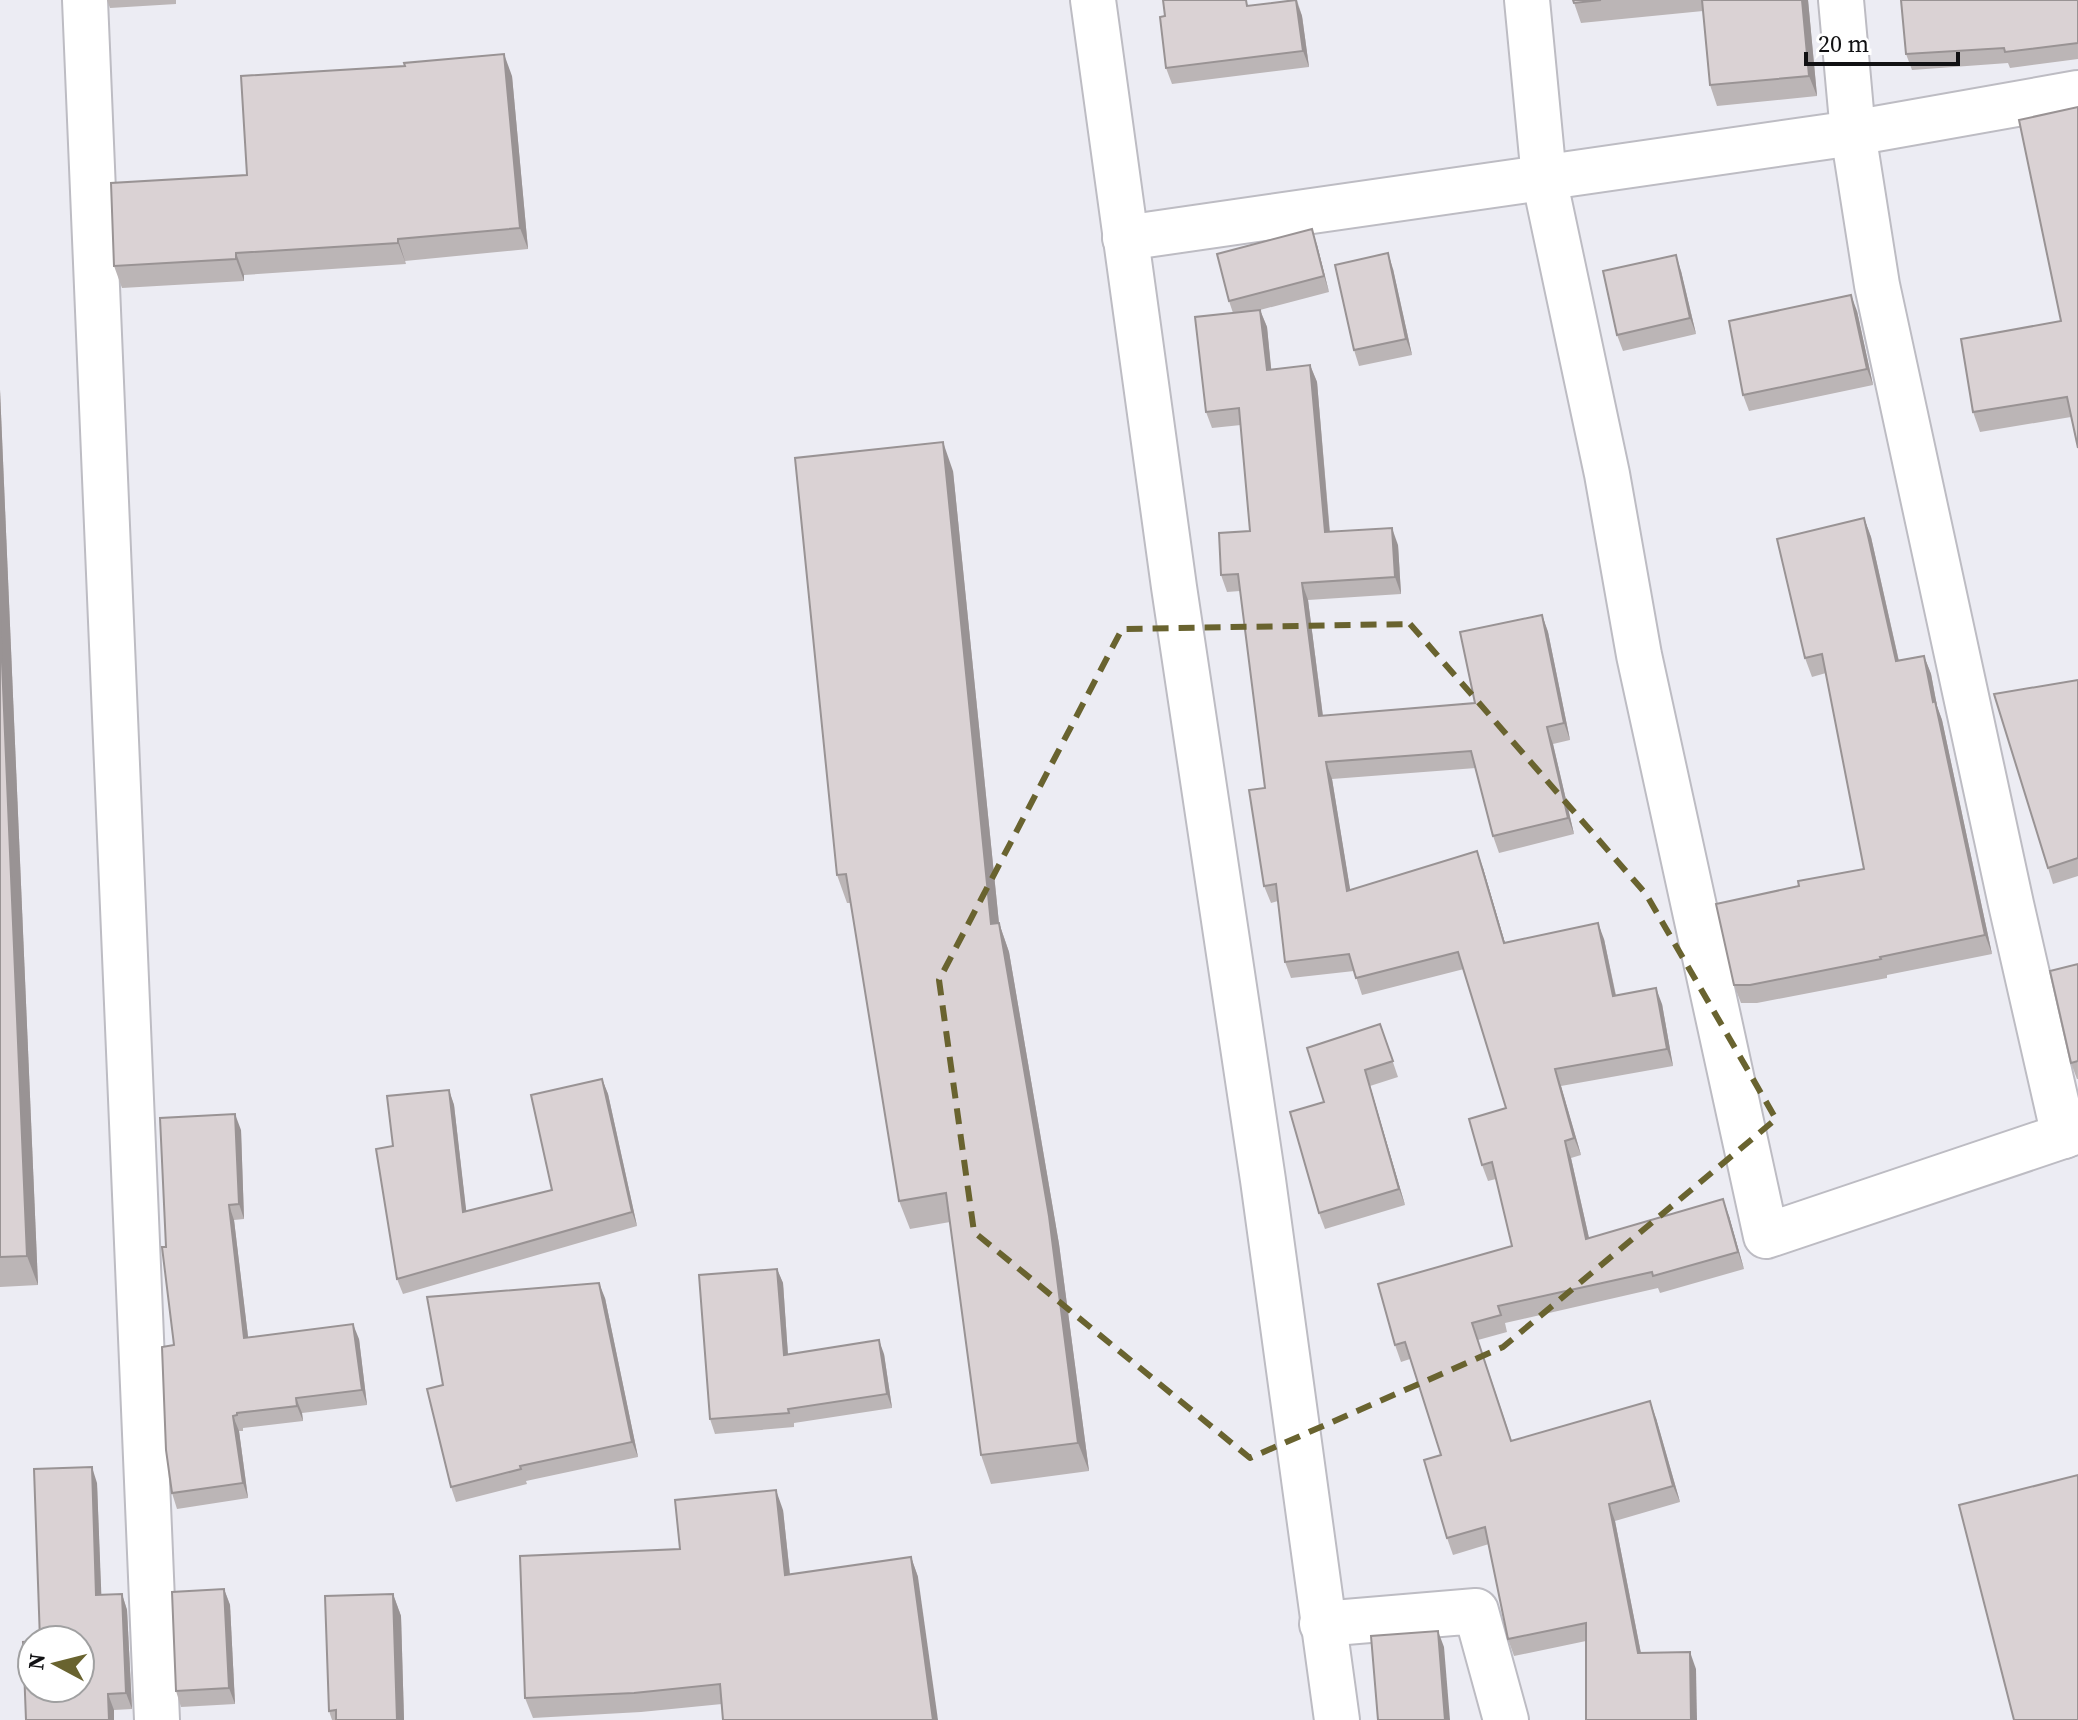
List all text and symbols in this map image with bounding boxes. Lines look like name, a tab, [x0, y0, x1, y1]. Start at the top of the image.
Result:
scale bar	[1806, 16, 1958, 66]
text: 20 m	[1818, 27, 1869, 60]
north arrow	[16, 1624, 96, 1704]
text: N	[20, 1652, 52, 1671]

